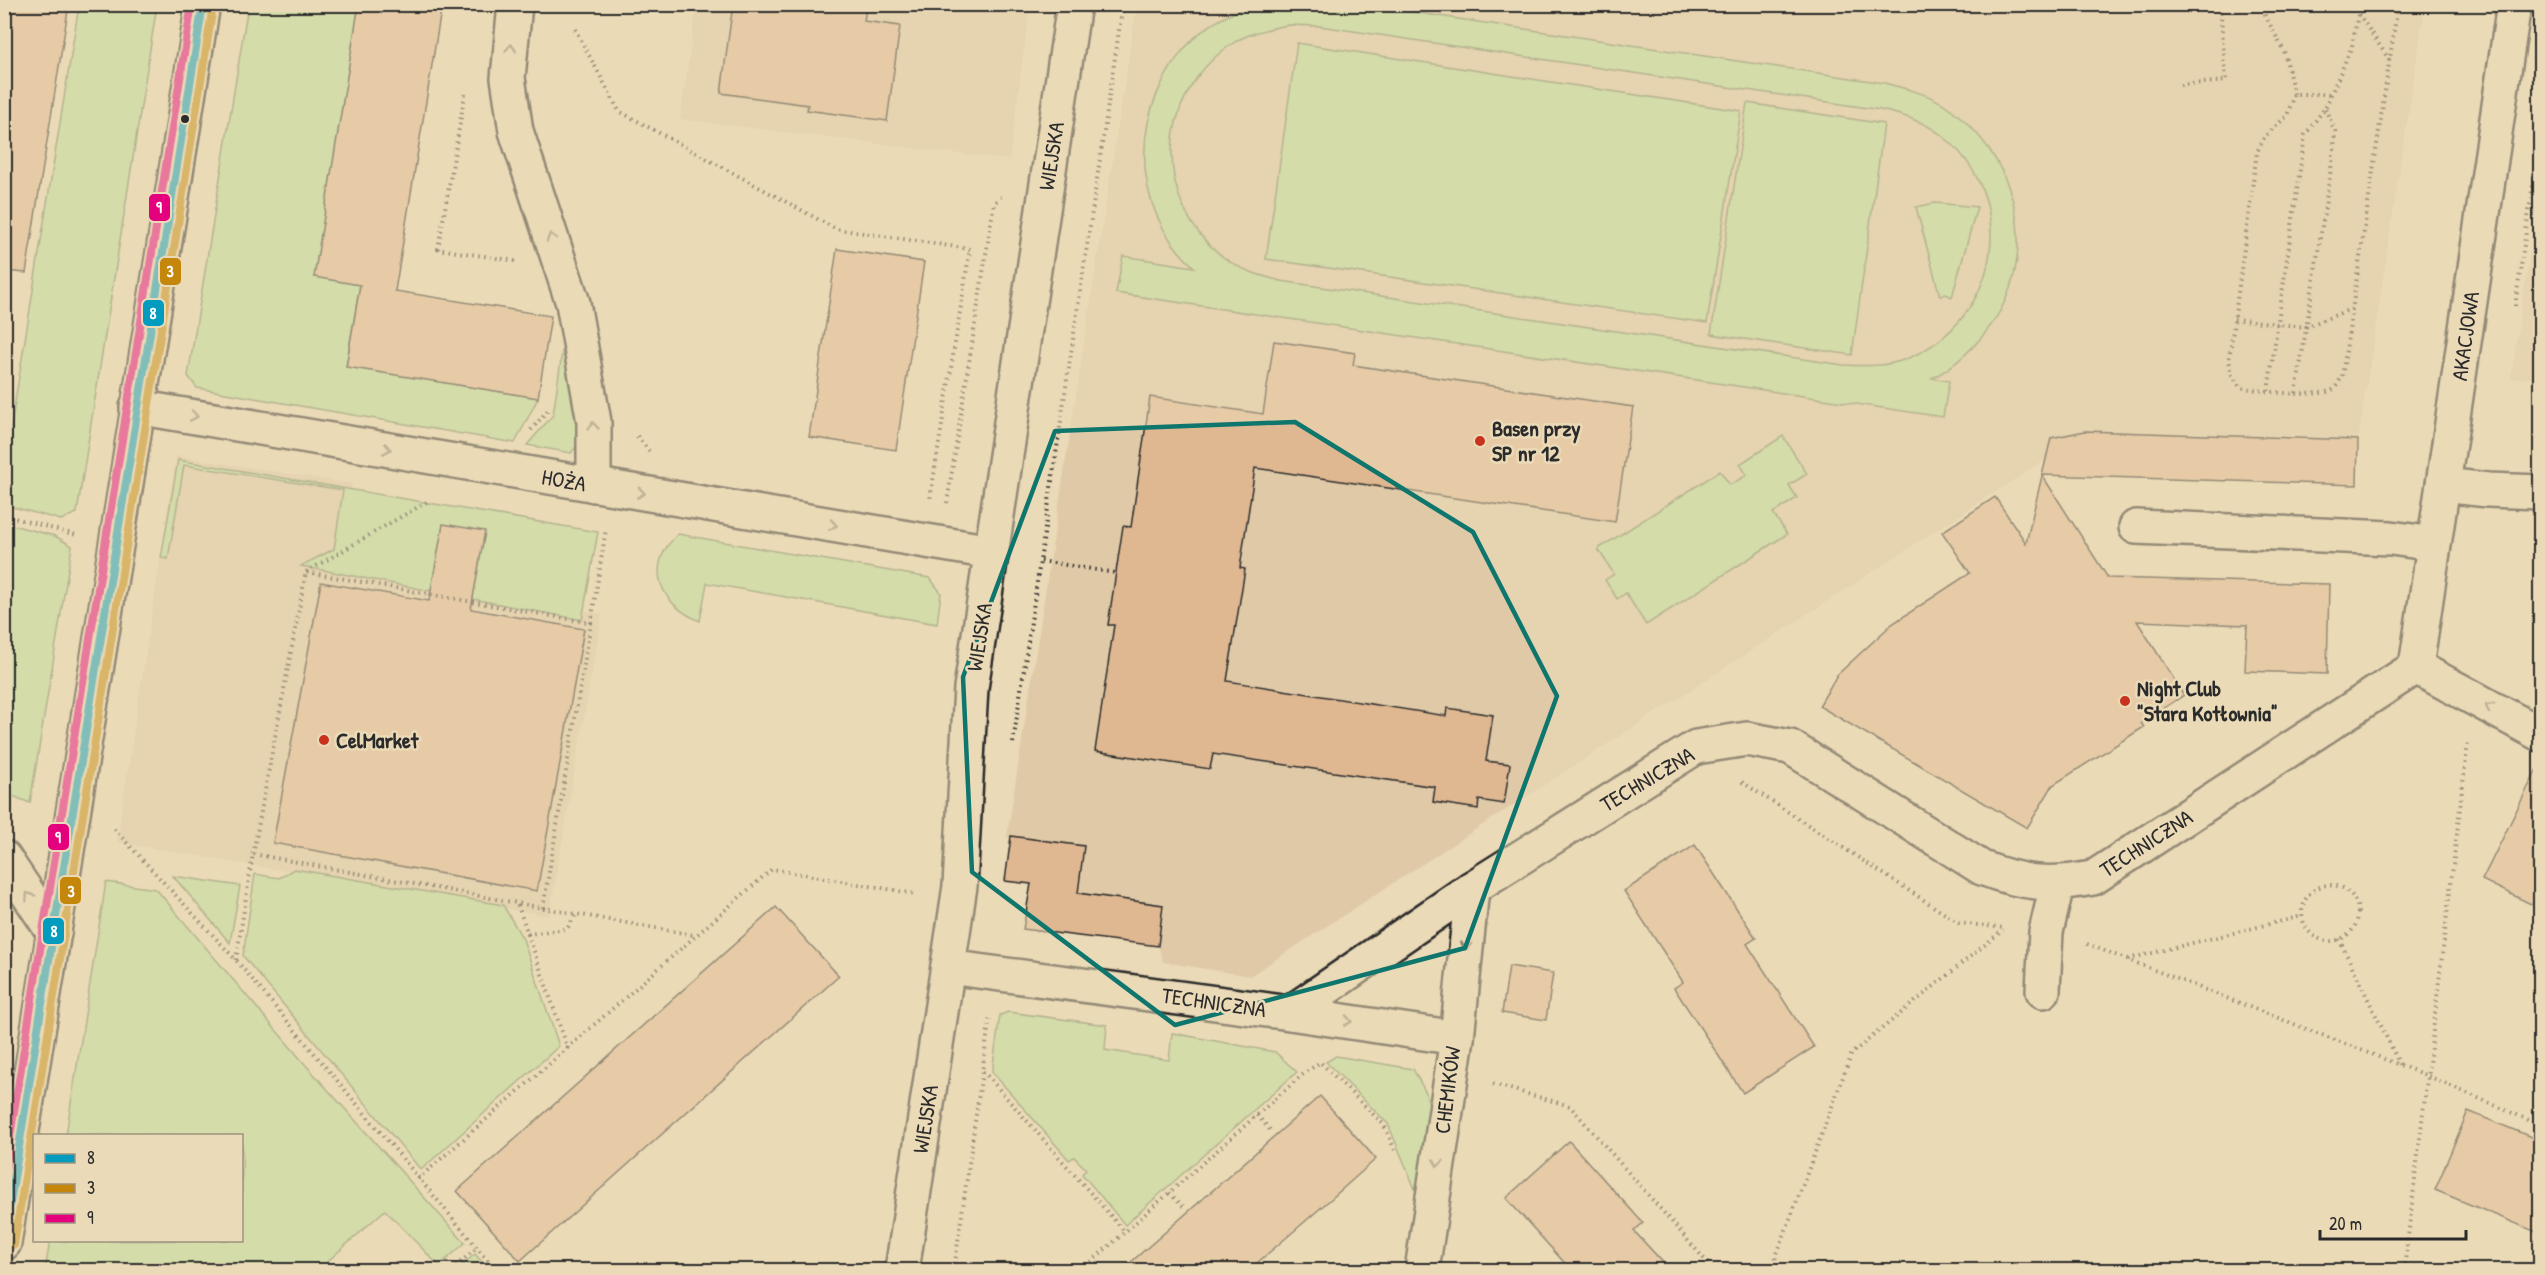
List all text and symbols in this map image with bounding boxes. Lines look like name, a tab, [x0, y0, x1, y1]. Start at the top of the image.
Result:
one-way arrow	[504, 44, 517, 53]
unlabelled marker	[179, 113, 191, 125]
street label: WIEJSKA	[1031, 119, 1071, 192]
line badge: 9	[148, 193, 171, 222]
text: 9	[156, 196, 162, 218]
one-way arrow	[546, 232, 559, 243]
line badge: 3	[159, 257, 182, 286]
text: 3	[166, 260, 174, 282]
street label: AKACJOWA	[2444, 289, 2486, 383]
line badge: 8	[142, 299, 165, 327]
text: 8	[150, 302, 157, 324]
one-way arrow	[190, 410, 199, 422]
place label: Basen przy SP nr 12	[1492, 413, 1581, 468]
one-way arrow	[587, 422, 600, 431]
marker: Basen przy SP nr 12	[1473, 434, 1487, 448]
one-way arrow	[381, 442, 391, 455]
street label: HOŻA	[540, 461, 589, 499]
one-way arrow	[636, 486, 646, 499]
one-way arrow	[828, 518, 838, 531]
street label: WIEJSKA	[959, 600, 999, 673]
place label: Night Club "Stara Kotłownia"	[2137, 673, 2278, 728]
marker: Night Club "Stara Kotłownia"	[2118, 694, 2132, 708]
one-way arrow	[2484, 703, 2495, 714]
place label: CelMarket	[336, 725, 420, 755]
marker: CelMarket	[317, 733, 331, 747]
street label: TECHNICZNA	[1594, 739, 1700, 819]
street label: TECHNICZNA	[2094, 802, 2198, 884]
line badge: 9	[47, 823, 70, 851]
text: 9	[55, 826, 61, 848]
line badge: 3	[59, 876, 82, 905]
text: 3	[67, 880, 75, 902]
one-way arrow	[25, 892, 36, 903]
line badge: 8	[42, 917, 65, 945]
text: 8	[51, 920, 58, 942]
one-way arrow	[1460, 942, 1473, 951]
street label: TECHNICZNA	[1160, 980, 1268, 1024]
one-way arrow	[1344, 1015, 1353, 1027]
street label: CHEMIKÓW	[1427, 1044, 1467, 1135]
street label: WIEJSKA	[905, 1082, 945, 1155]
legend	[33, 1134, 243, 1242]
text: 8	[87, 1145, 95, 1170]
one-way arrow	[1433, 1159, 1445, 1168]
text: 3	[87, 1175, 95, 1200]
scale bar	[2320, 1203, 2466, 1241]
text: 9	[87, 1205, 94, 1230]
text: 20 m	[2329, 1211, 2362, 1236]

